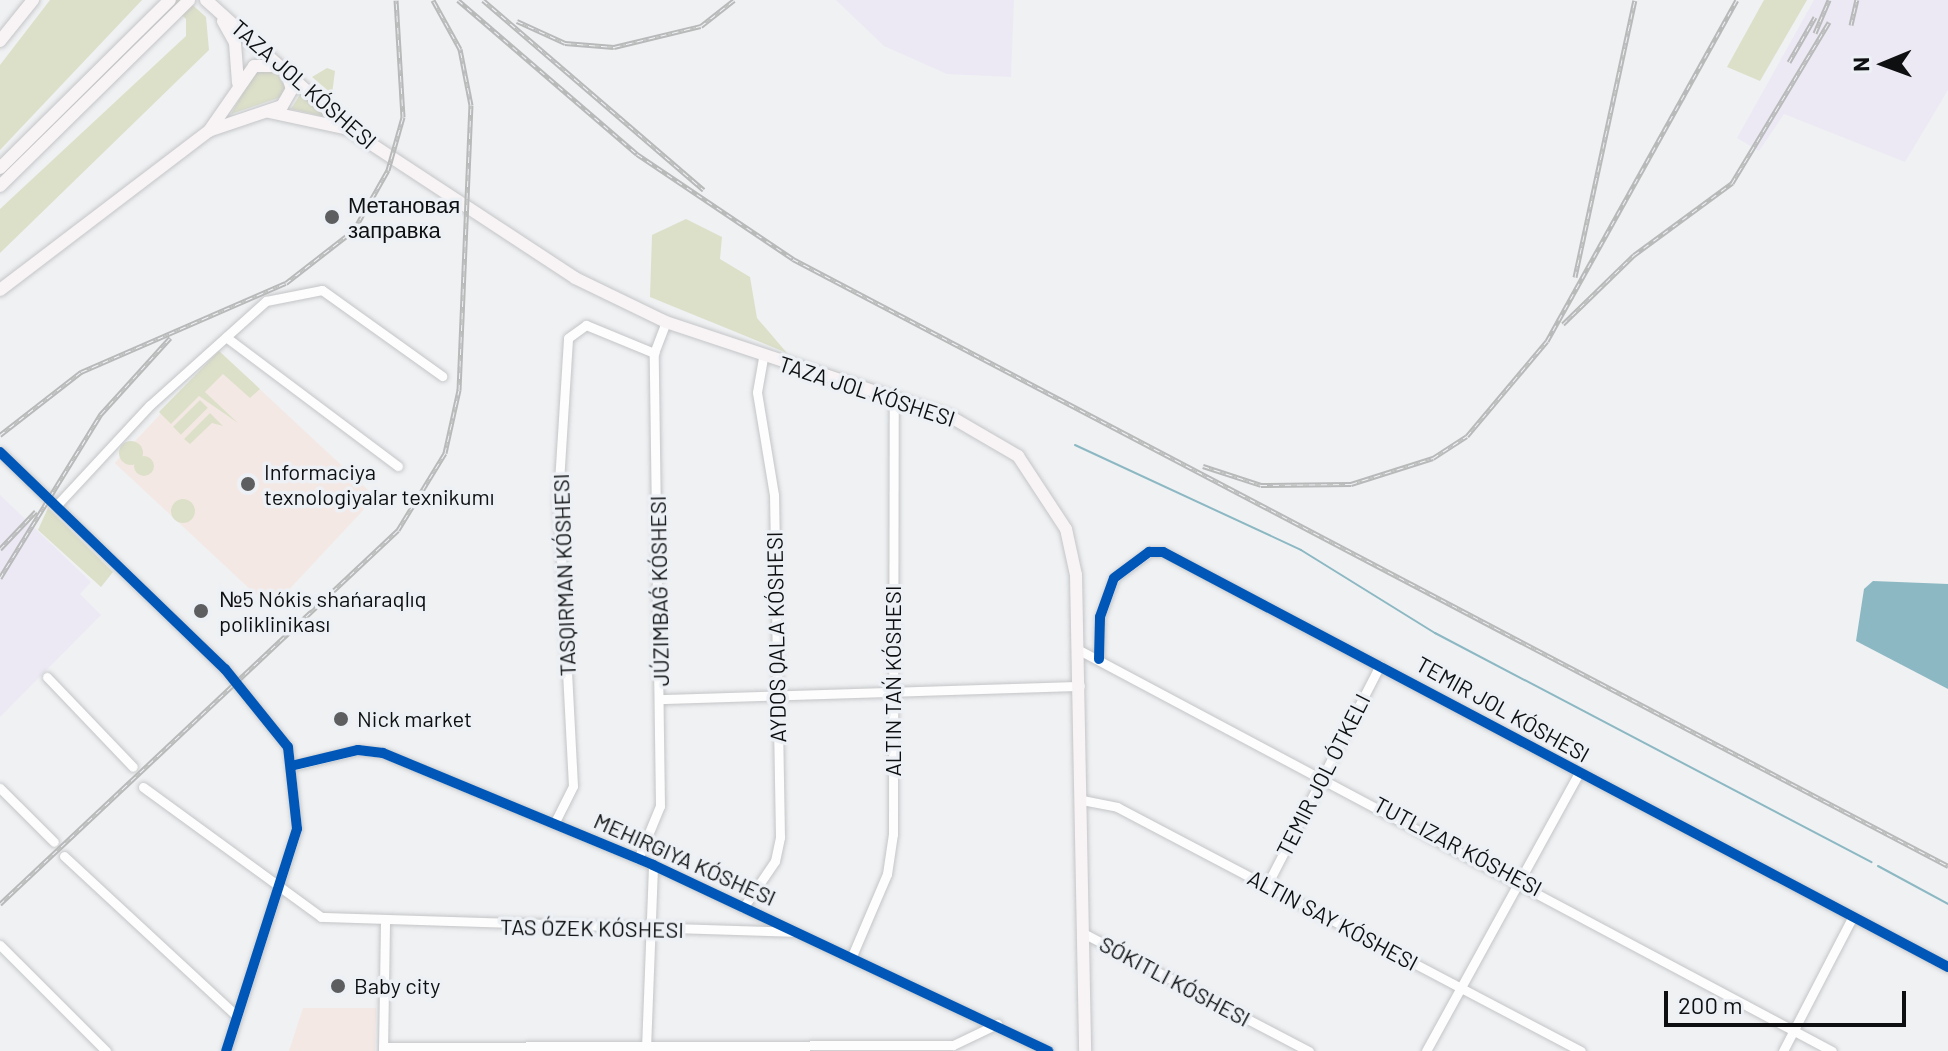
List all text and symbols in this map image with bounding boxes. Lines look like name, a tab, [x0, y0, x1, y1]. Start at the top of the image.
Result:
street label: TAZA JOL KÓSHESI	[226, 14, 382, 154]
north arrow	[1844, 24, 1924, 104]
text: N	[1847, 57, 1873, 72]
place label: Метановая заправка	[348, 191, 460, 242]
marker: Метановая заправка	[323, 208, 341, 226]
street label: TAZA JOL KÓSHESI	[775, 350, 959, 432]
place label: Informaciya texnologiyalar texnikumı	[264, 458, 494, 510]
street label: TASQIRMAN KÓSHESI	[547, 473, 581, 677]
marker: Informaciya texnologiyalar texnikumı	[239, 475, 257, 493]
street label: JÚZIMBAǴ KÓSHESI	[644, 495, 674, 687]
street label: AYDOS QALA KÓSHESI	[761, 531, 791, 743]
place label: №5 Nókis shańaraqlıq poliklinikası	[219, 585, 427, 636]
street label: ALTIN TAŃ KÓSHESI	[880, 585, 906, 777]
marker: №5 Nókis shańaraqlıq poliklinikası	[190, 600, 212, 622]
street label: TEMIR JOL KÓSHESI	[1412, 650, 1594, 768]
street label: TEMIR JOL ÓTKELI	[1271, 689, 1375, 861]
place label: Nick market	[357, 706, 472, 732]
marker: Nick market	[332, 710, 350, 728]
street label: TUTLIZAR KÓSHESI	[1369, 791, 1547, 901]
street label: MEHIRGIYA KÓSHESI	[590, 807, 780, 911]
street label: ALTIN SAY KÓSHESI	[1243, 864, 1423, 976]
street label: TAS ÓZEK KÓSHESI	[500, 913, 684, 943]
street label: SÓKITLI KÓSHESI	[1095, 930, 1255, 1032]
place label: Baby city	[354, 973, 440, 999]
scale bar	[1668, 975, 1910, 1025]
marker: Baby city	[329, 977, 347, 995]
text: 200 m	[1678, 990, 1743, 1019]

